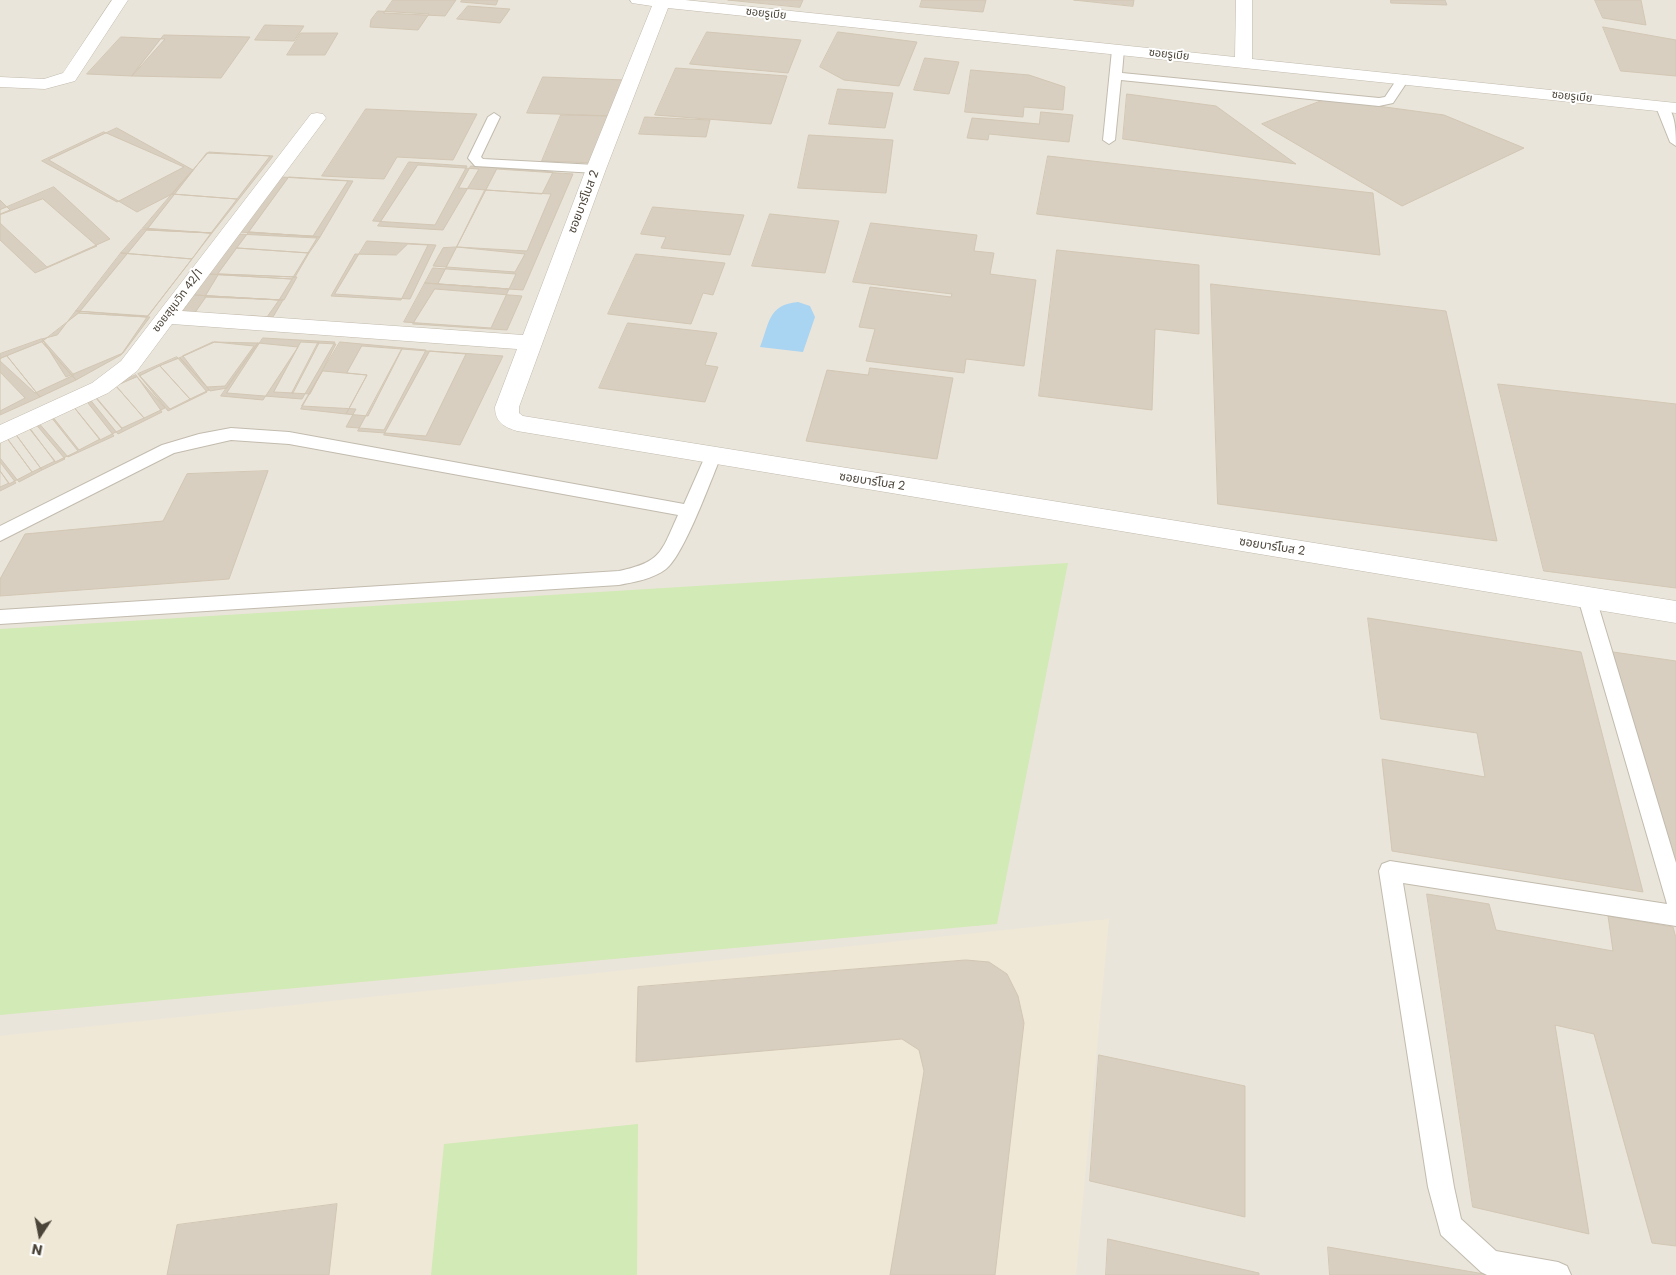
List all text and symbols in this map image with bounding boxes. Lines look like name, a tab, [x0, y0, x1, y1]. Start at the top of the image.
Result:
street label: ซอยรูเบีย	[745, 5, 787, 23]
street label: ซอยรูเบีย	[1148, 46, 1190, 64]
street label: ซอยรูเบีย	[1551, 88, 1593, 106]
street label: ซอยบาร์โบส 2	[565, 168, 603, 236]
street label: ซอยสุขุมวิท 42/1	[150, 267, 206, 335]
street label: ซอยบาร์โบส 2	[838, 470, 906, 494]
street label: ซอยบาร์โบส 2	[1238, 535, 1306, 559]
north arrow	[15, 1210, 65, 1260]
text: N	[30, 1239, 44, 1261]

